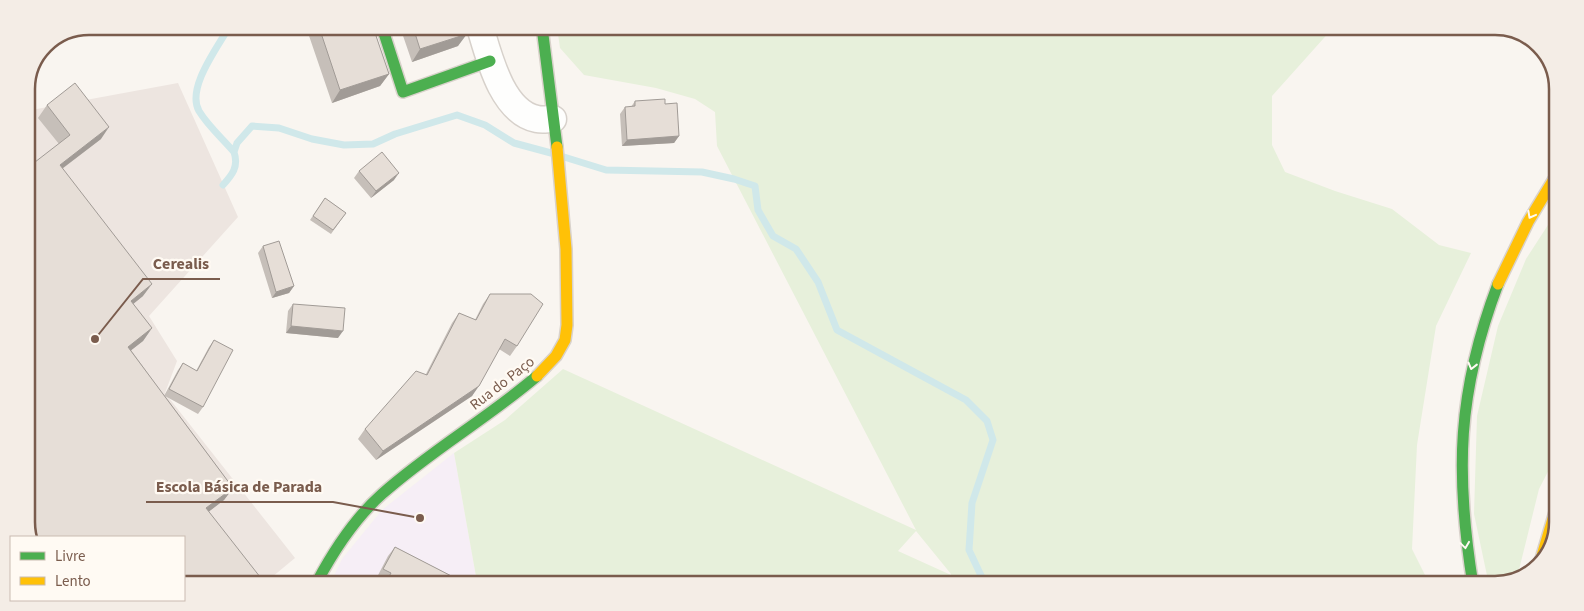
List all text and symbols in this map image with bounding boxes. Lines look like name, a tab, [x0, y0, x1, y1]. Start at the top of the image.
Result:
one-way arrow	[1527, 210, 1537, 219]
callout: Cerealis	[143, 248, 220, 279]
text: Cerealis	[153, 253, 209, 275]
street label: Rua do Paço	[466, 351, 539, 415]
one-way arrow	[1467, 361, 1478, 370]
callout: Escola Básica de Parada	[146, 471, 333, 502]
text: Escola Básica de Parada	[156, 476, 322, 498]
legend	[10, 536, 185, 601]
one-way arrow	[1459, 541, 1470, 549]
text: Livre	[55, 546, 85, 567]
text: Lento	[55, 571, 91, 592]

